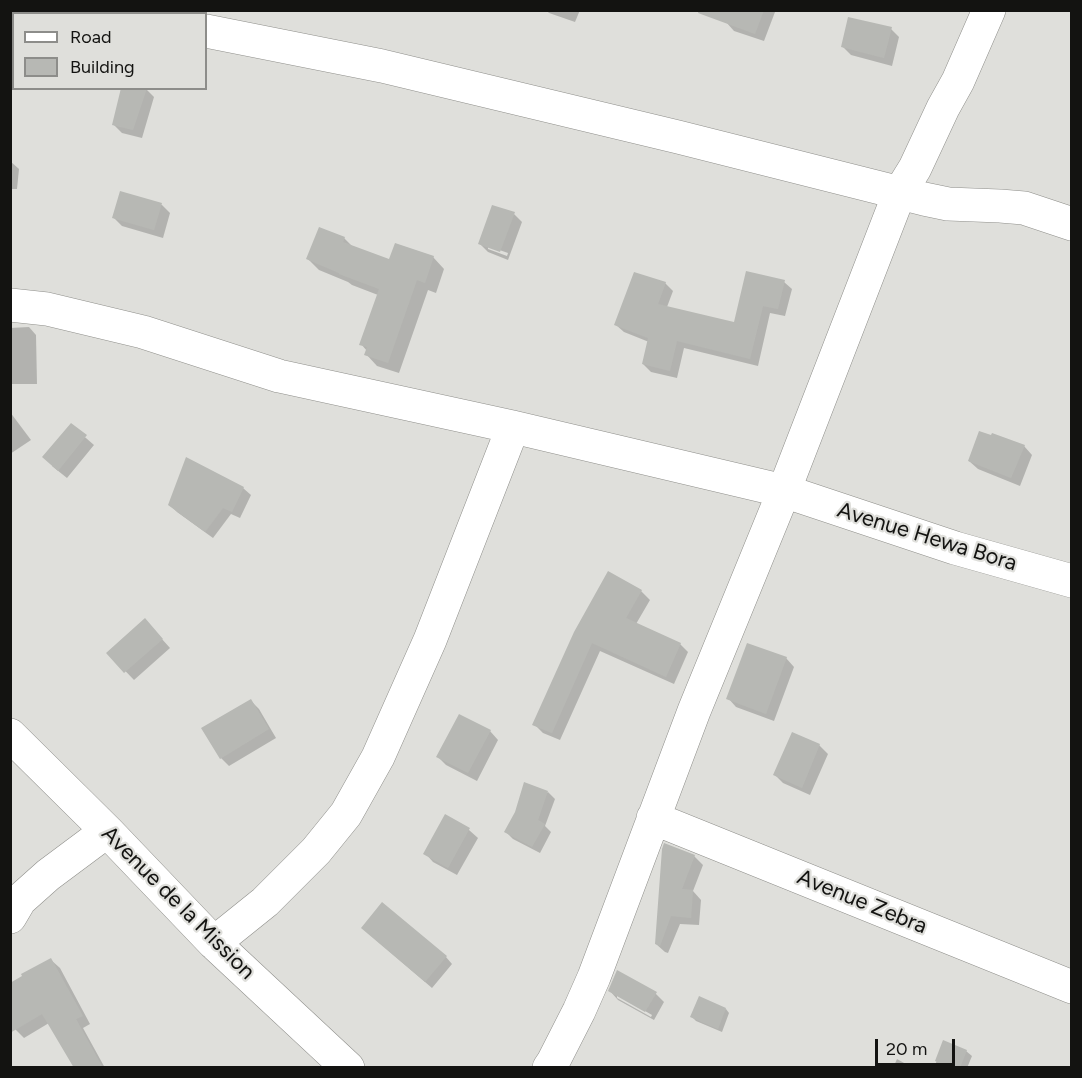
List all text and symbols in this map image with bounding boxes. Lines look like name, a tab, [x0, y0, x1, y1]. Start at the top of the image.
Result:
legend	[12, 12, 207, 90]
text: Road	[70, 26, 111, 48]
text: Building	[70, 56, 135, 78]
street label: Avenue Hewa Bora	[834, 497, 1020, 577]
street label: Avenue de la Mission	[96, 821, 260, 985]
street label: Avenue Zebra	[793, 864, 931, 940]
scale bar	[878, 1027, 958, 1065]
text: 20 m	[886, 1038, 927, 1060]

